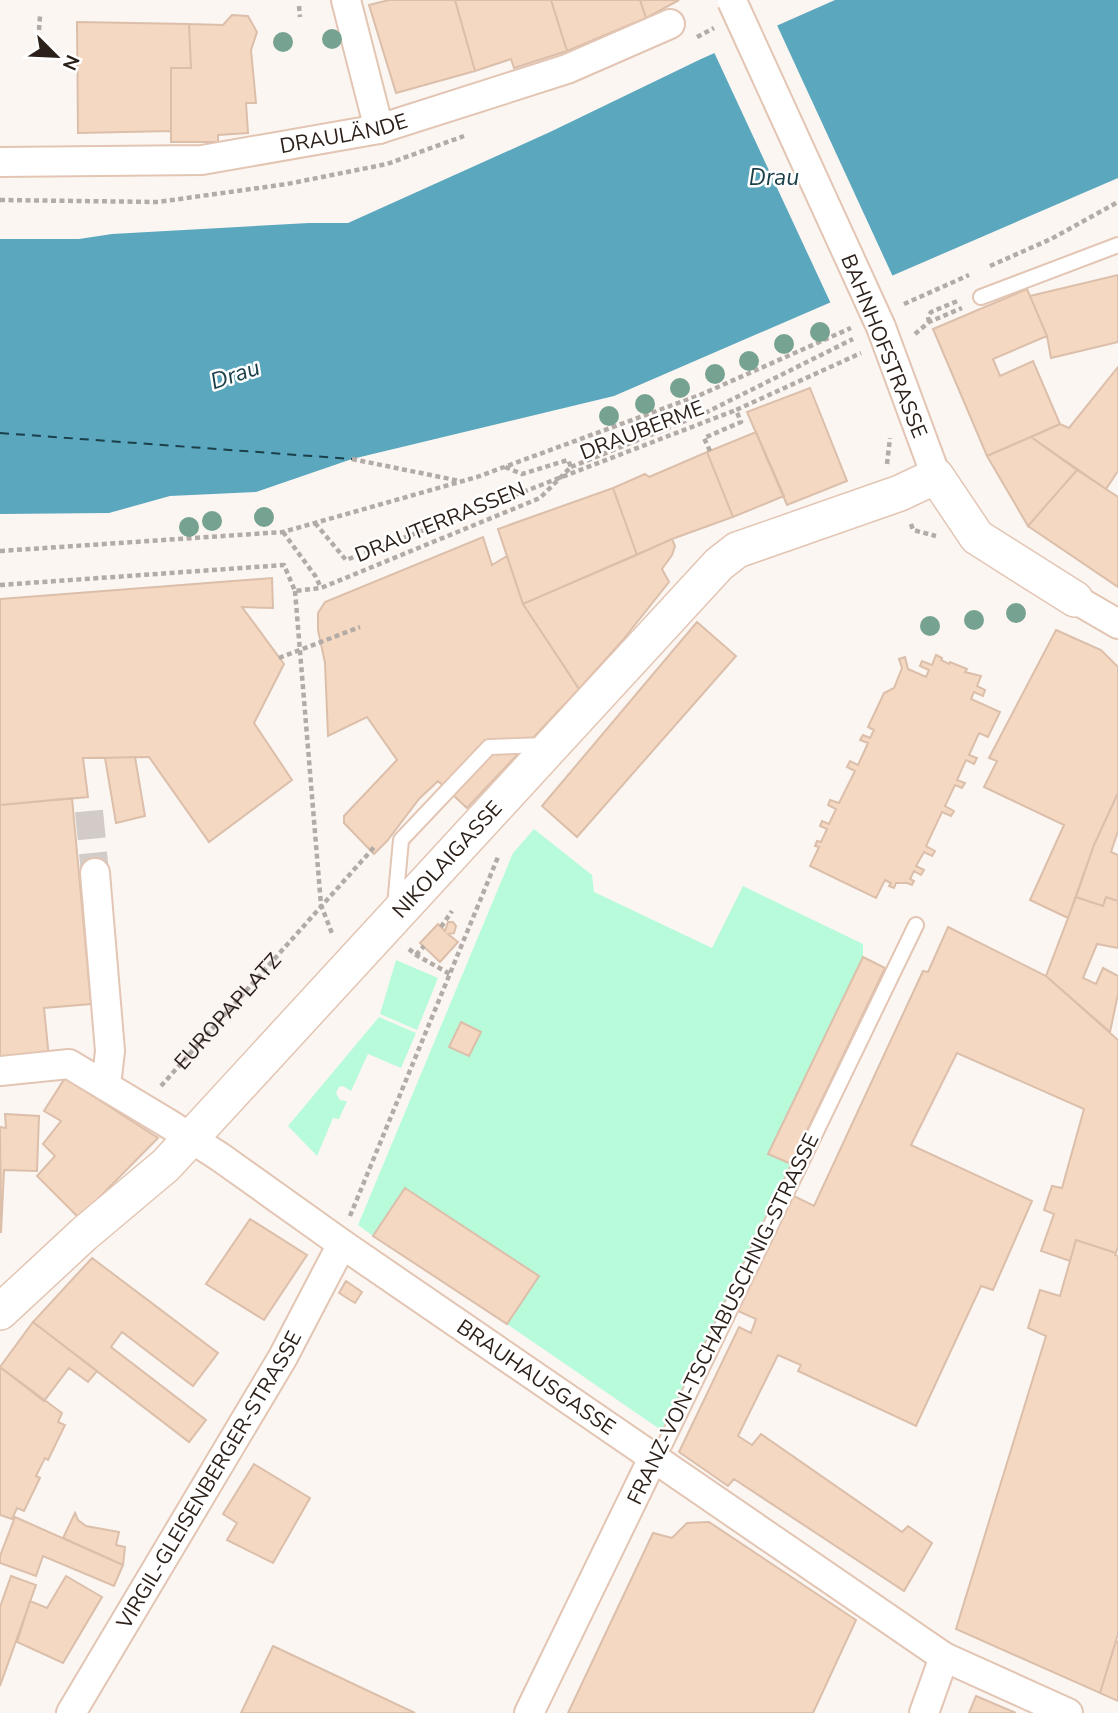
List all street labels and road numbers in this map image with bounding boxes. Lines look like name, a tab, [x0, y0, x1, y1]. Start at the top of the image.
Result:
street label: DRAULÄNDE	[278, 107, 411, 160]
street label: BAHNHOFSTRASSE	[834, 250, 934, 442]
street label: DRAUBERME	[576, 394, 708, 466]
street label: DRAUTERRASSEN	[351, 475, 529, 569]
street label: NIKOLAIGASSE	[386, 795, 508, 924]
street label: EUROPAPLATZ	[168, 947, 287, 1076]
street label: FRANZ-VON-TSCHABUSCHNIG-STRASSE	[621, 1129, 825, 1509]
street label: BRAUHAUSGASSE	[451, 1313, 621, 1441]
street label: VIRGIL-GLEISENBERGER-STRASSE	[110, 1326, 308, 1635]

